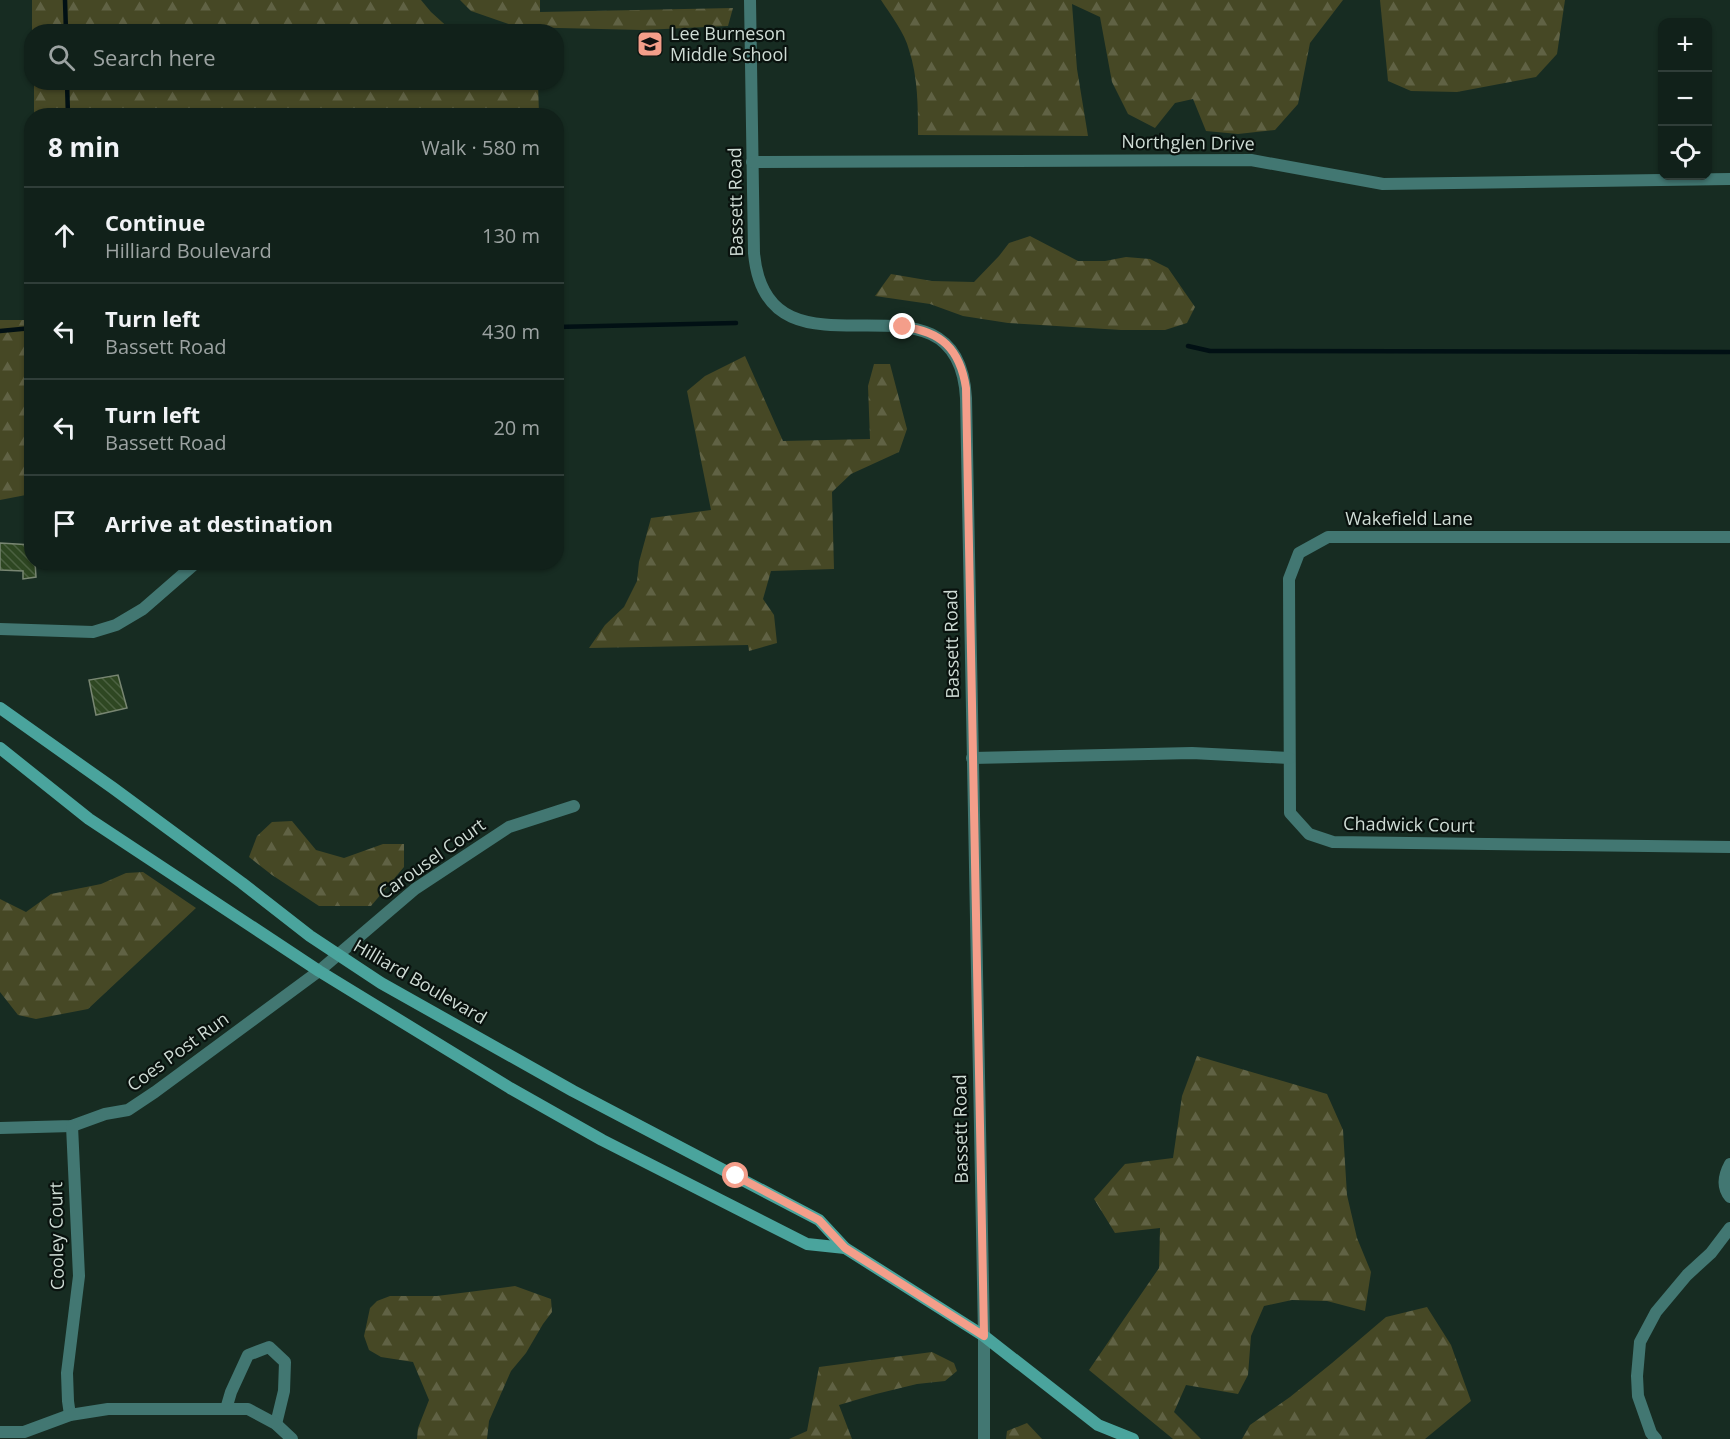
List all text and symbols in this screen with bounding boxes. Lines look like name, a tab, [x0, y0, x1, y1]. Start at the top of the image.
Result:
map controls	[1658, 18, 1712, 180]
button: +	[1658, 18, 1712, 72]
place label: Lee Burneson Middle School	[670, 21, 788, 66]
search box	[24, 24, 564, 90]
school or university icon: Lee Burneson Middle School	[635, 29, 665, 59]
icon: search	[45, 41, 78, 74]
text: Search here	[93, 42, 216, 72]
button: −	[1658, 72, 1712, 126]
button: locate	[1658, 126, 1712, 180]
text: 8 min	[48, 129, 120, 165]
street label: Northglen Drive	[1121, 129, 1255, 155]
text: Walk · 580 m	[421, 134, 540, 161]
street label: Bassett Road	[722, 147, 748, 257]
text: Continue	[105, 207, 205, 237]
icon: ahead	[48, 219, 81, 252]
text: 130 m	[482, 222, 540, 249]
text: Hilliard Boulevard	[105, 237, 272, 264]
text: Turn left	[105, 303, 200, 333]
route end	[889, 313, 915, 339]
icon: left	[48, 315, 81, 348]
text: 430 m	[482, 318, 540, 345]
text: Bassett Road	[105, 333, 227, 360]
text: Turn left	[105, 399, 200, 429]
icon: left	[48, 411, 81, 444]
text: 20 m	[493, 414, 540, 441]
text: Bassett Road	[105, 429, 227, 456]
street label: Wakefield Lane	[1345, 506, 1473, 530]
icon: arrive	[48, 507, 81, 540]
text: Arrive at destination	[105, 508, 333, 538]
street label: Bassett Road	[938, 589, 964, 699]
street label: Chadwick Court	[1343, 811, 1475, 837]
street label: Carousel Court	[373, 812, 490, 904]
street label: Hilliard Boulevard	[350, 933, 491, 1029]
street label: Coes Post Run	[122, 1006, 233, 1096]
street label: Bassett Road	[947, 1074, 973, 1184]
route start	[722, 1162, 748, 1188]
street label: Cooley Court	[43, 1182, 69, 1290]

